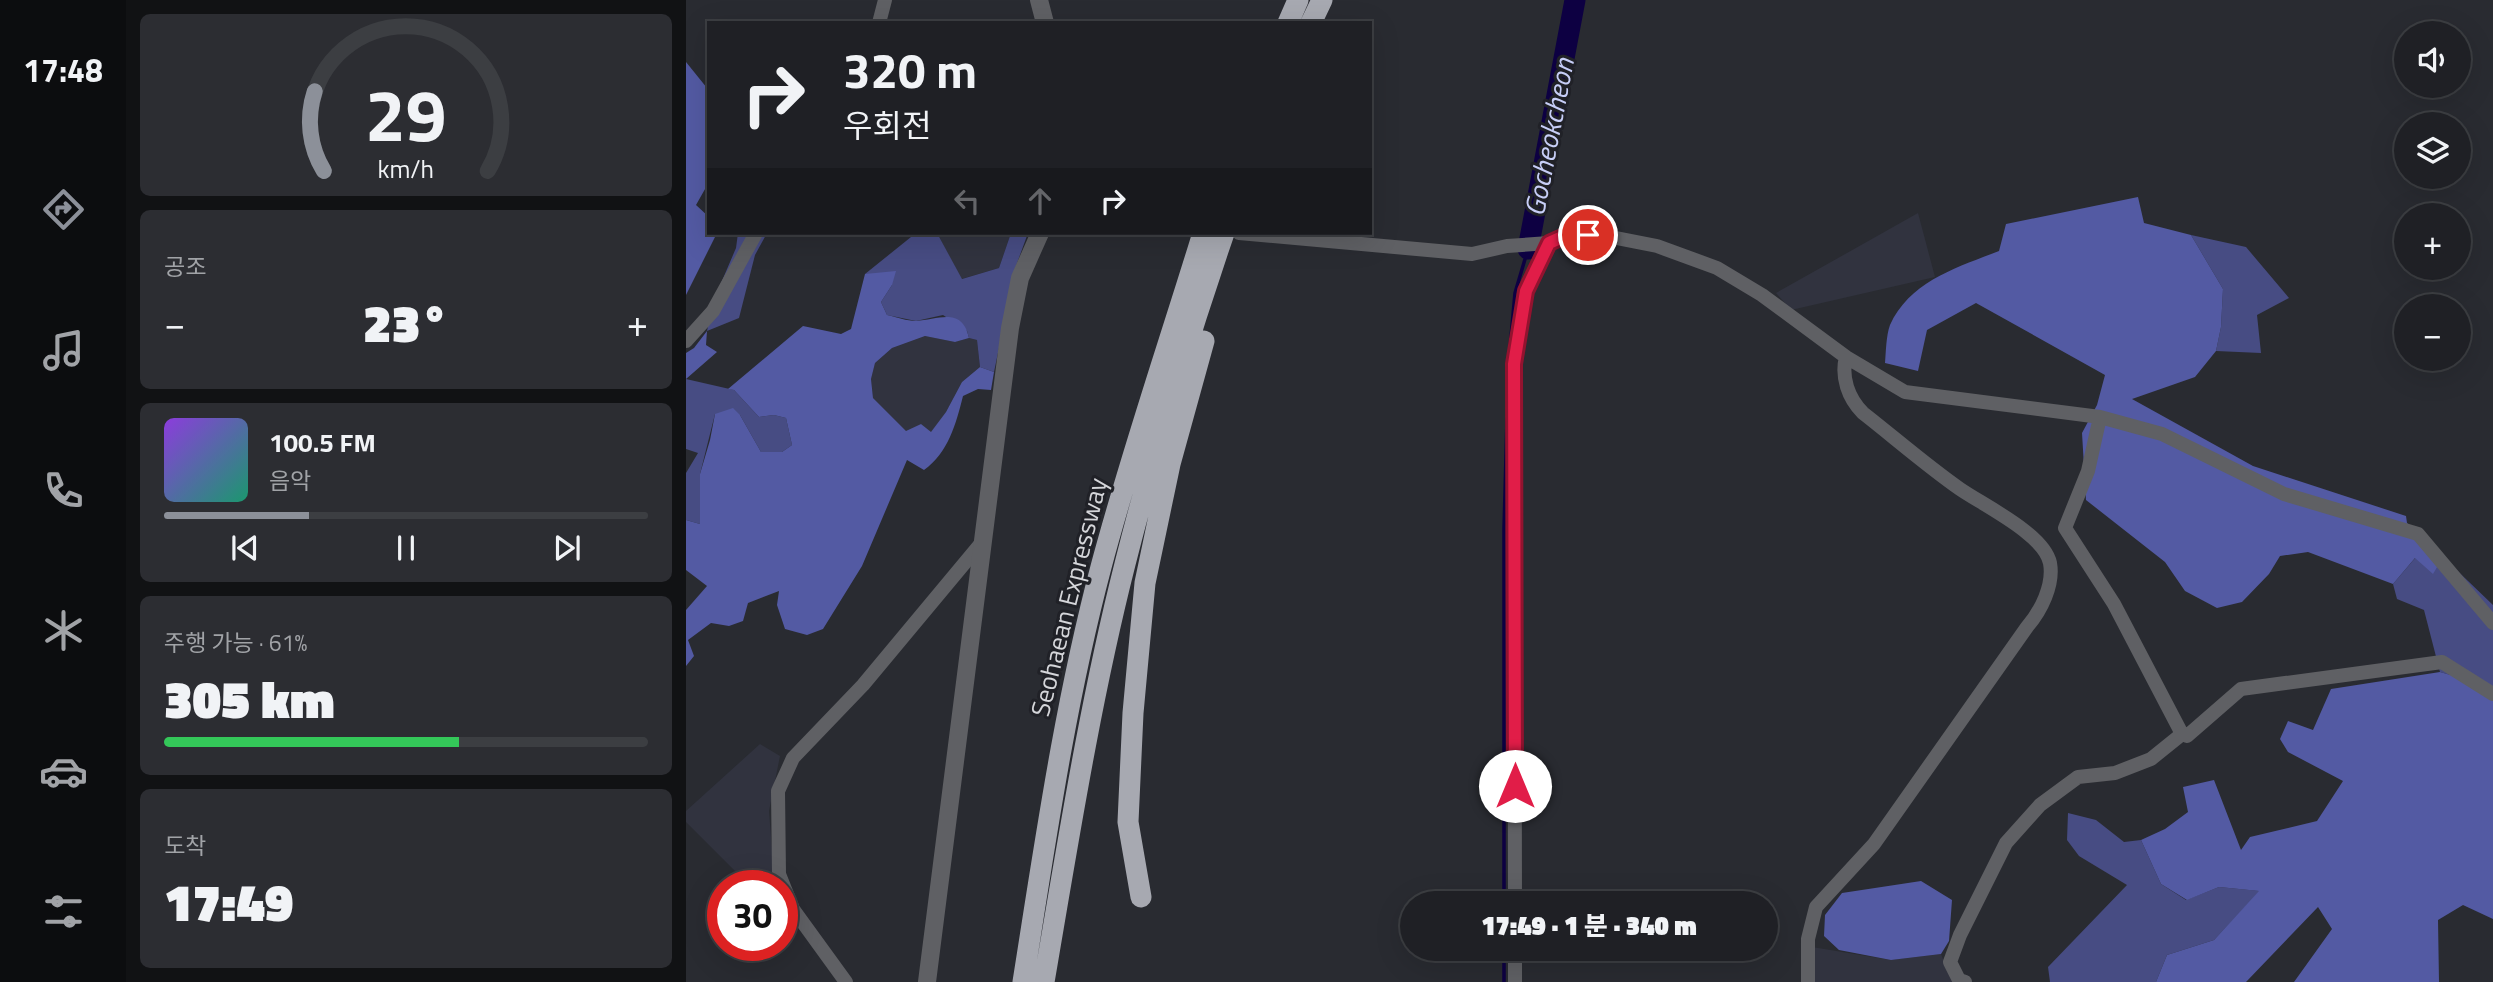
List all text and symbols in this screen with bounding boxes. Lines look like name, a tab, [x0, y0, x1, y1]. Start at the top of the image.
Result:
map controls	[2394, 21, 2471, 371]
button: sound	[2394, 21, 2471, 98]
text: 320 m	[843, 32, 977, 107]
text: 17:48	[23, 46, 103, 94]
icon: right	[728, 49, 819, 140]
water label: Gocheokcheon	[1512, 53, 1585, 220]
text: 29	[365, 59, 447, 169]
text: 우회전	[843, 101, 931, 149]
button: layers	[2394, 112, 2471, 189]
text: km/h	[378, 150, 434, 188]
icon: left	[948, 182, 986, 220]
icon: ahead	[1021, 182, 1059, 220]
icon: right	[1094, 182, 1132, 220]
icon: directions	[39, 185, 88, 234]
button: +	[2394, 203, 2471, 280]
pin	[1558, 205, 1618, 265]
icon: arrive	[1569, 216, 1607, 254]
text: 공조	[164, 249, 206, 284]
text: 23°	[363, 283, 449, 362]
text: −	[164, 294, 185, 352]
text: +	[627, 294, 648, 352]
button: −	[2394, 294, 2471, 371]
icon: music	[39, 326, 88, 375]
text: 100.5 FM	[269, 423, 376, 462]
text: 음악	[269, 463, 311, 498]
icon: phone	[39, 466, 88, 515]
street label: Seohaean Expressway	[1020, 473, 1117, 720]
icon: previous	[226, 529, 264, 567]
icon: pause	[387, 529, 425, 567]
icon: next	[548, 529, 586, 567]
icon: climate	[39, 606, 88, 655]
text: 주행 가능 · 61%	[164, 625, 307, 660]
text: 305 km	[164, 659, 335, 738]
icon: car	[39, 747, 88, 796]
position arrow	[1478, 749, 1552, 823]
text: 도착	[164, 828, 206, 863]
text: 17:49	[164, 862, 293, 941]
speed limit sign: 30	[707, 870, 798, 961]
icon: filters	[39, 887, 88, 936]
text: 17:49 · 1 분 · 340 m	[1481, 906, 1697, 945]

